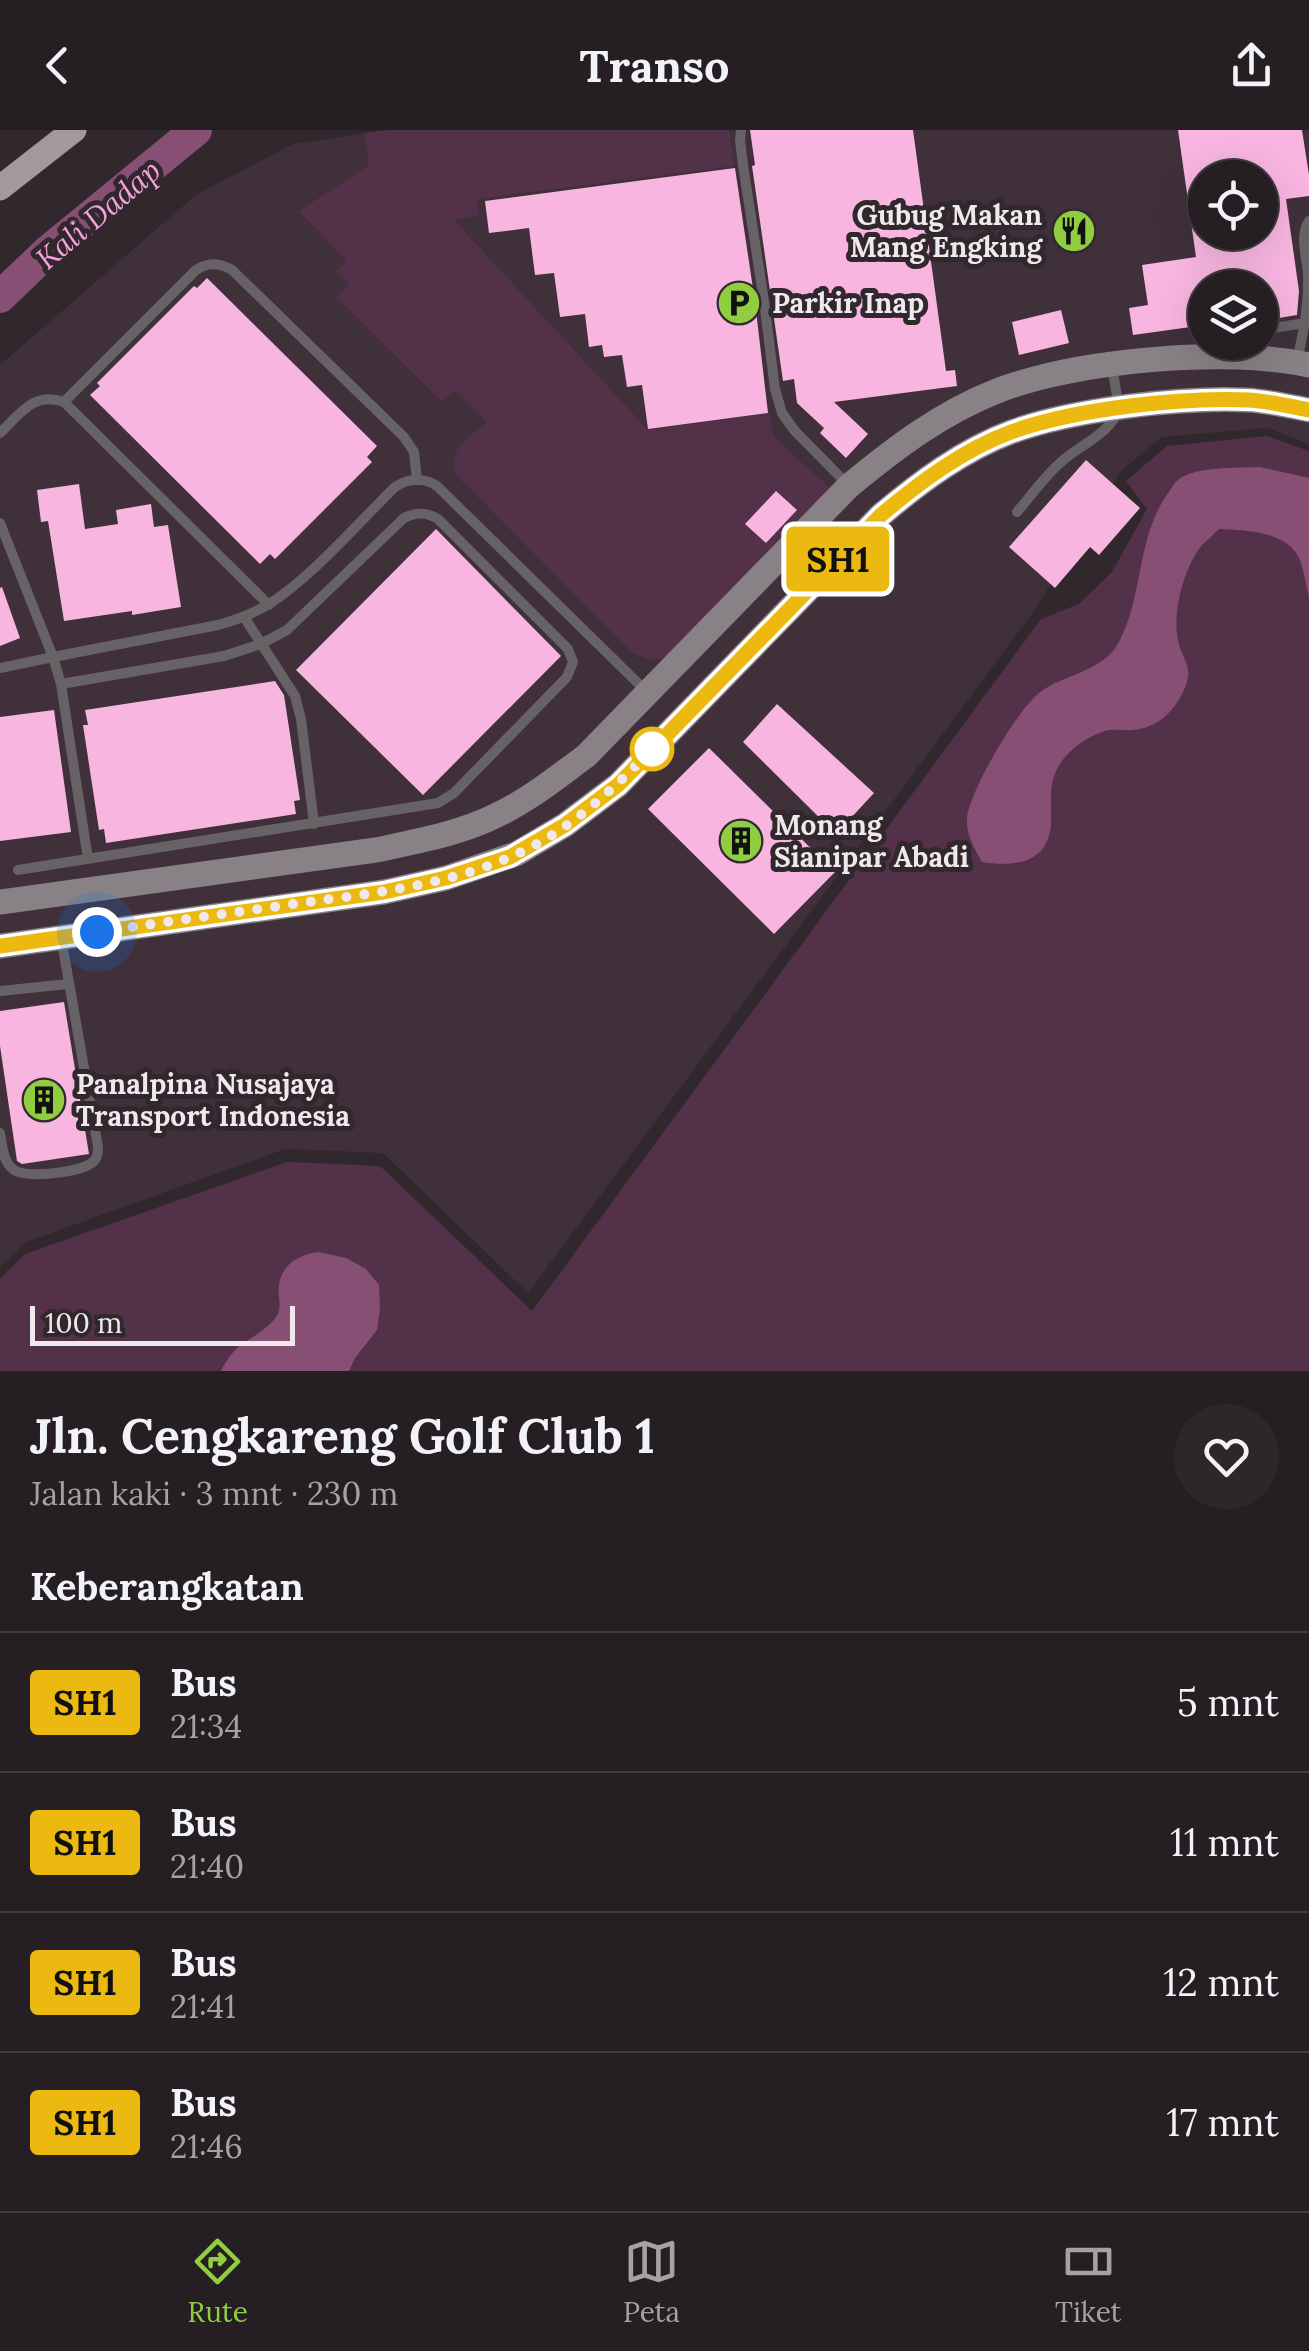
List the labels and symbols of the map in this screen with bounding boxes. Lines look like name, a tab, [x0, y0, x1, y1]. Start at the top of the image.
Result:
water label: Kali Dadap	[28, 151, 168, 277]
place label: Gubug Makan Mang Engking	[850, 197, 1043, 265]
restaurant icon: Gubug Makan Mang Engking	[1051, 208, 1097, 254]
parking icon: Parkir Inap	[716, 280, 762, 326]
place label: Parkir Inap	[772, 285, 924, 321]
line badge: SH1	[780, 526, 896, 592]
unlabelled marker	[631, 728, 673, 770]
place label: Monang Sianipar Abadi	[774, 807, 969, 875]
building icon: Monang Sianipar Abadi	[718, 818, 764, 864]
your location	[72, 907, 122, 957]
place label: Panalpina Nusajaya Transport Indonesia	[76, 1066, 350, 1134]
building icon: Panalpina Nusajaya Transport Indonesia	[21, 1077, 67, 1123]
scale bar	[30, 1301, 295, 1346]

